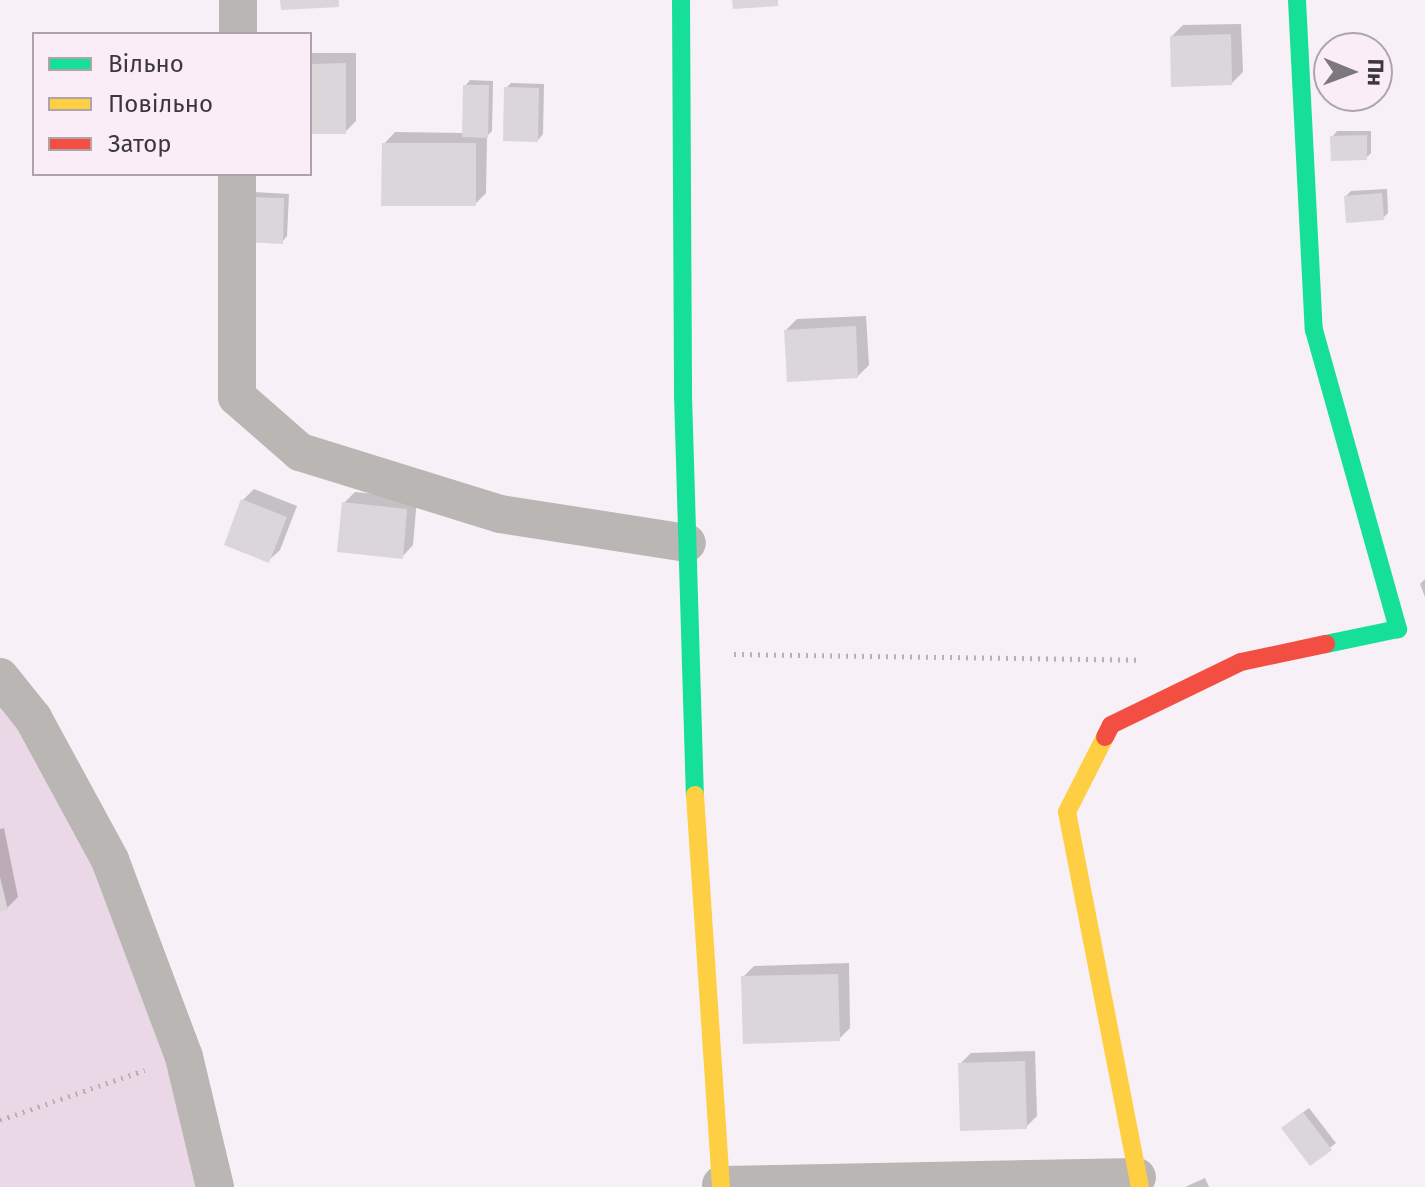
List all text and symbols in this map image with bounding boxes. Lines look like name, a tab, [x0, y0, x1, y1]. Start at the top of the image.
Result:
legend	[32, 32, 312, 176]
north arrow	[1313, 32, 1393, 112]
text: Вільно	[108, 50, 184, 78]
text: Пн	[1362, 58, 1389, 86]
text: Повільно	[108, 90, 213, 118]
text: Затор	[108, 130, 172, 158]

